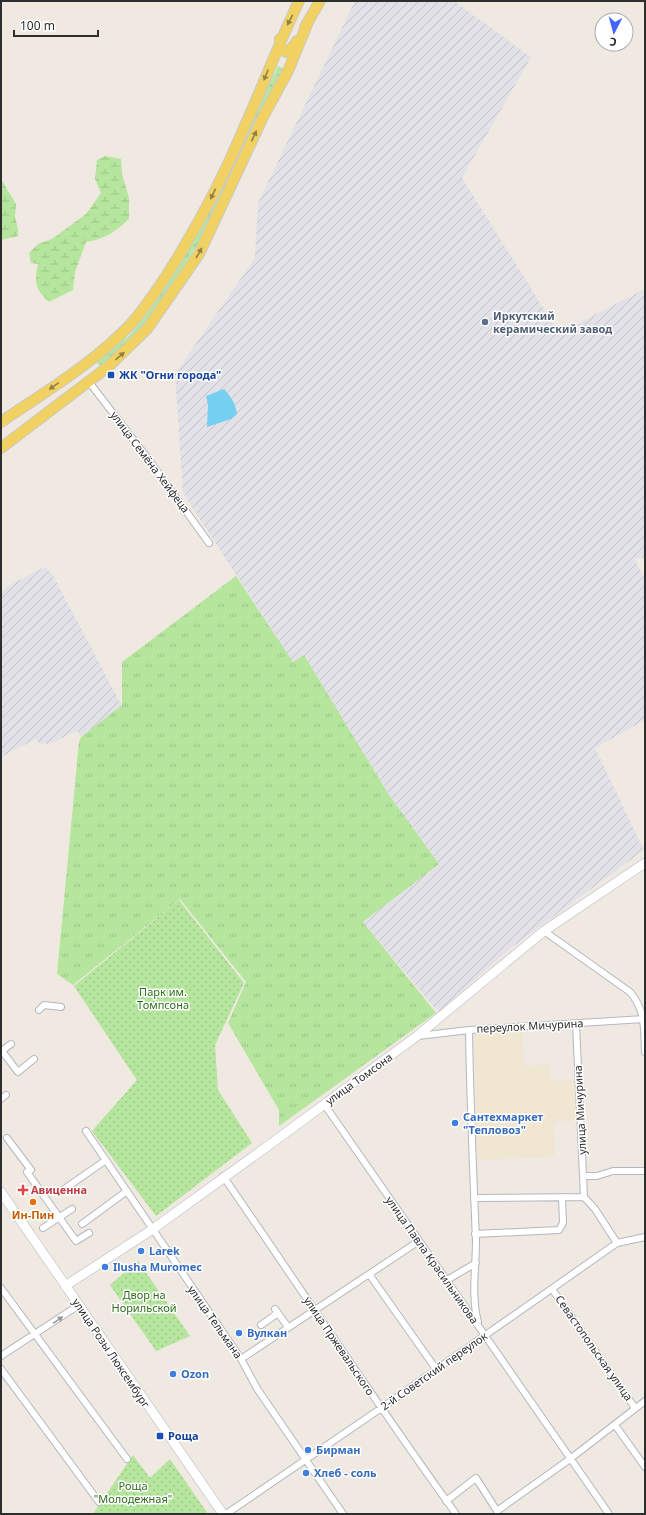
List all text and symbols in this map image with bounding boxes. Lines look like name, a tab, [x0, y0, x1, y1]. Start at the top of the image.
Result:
scale bar	[14, 12, 98, 38]
north arrow	[594, 12, 634, 52]
one-way arrow	[287, 14, 293, 26]
text: 100 m	[20, 17, 55, 34]
text: С	[609, 35, 617, 50]
one-way arrow	[262, 70, 268, 82]
one-way arrow	[251, 130, 257, 142]
one-way arrow	[210, 188, 216, 200]
one-way arrow	[195, 247, 202, 259]
place label: Иркутский керамический завод	[493, 308, 612, 336]
marker: Иркутский керамический завод	[480, 317, 490, 327]
one-way arrow	[115, 351, 125, 361]
place label: ЖК "Огни города"	[119, 367, 221, 382]
marker: ЖК "Огни города"	[106, 370, 116, 380]
one-way arrow	[48, 382, 59, 390]
street label: улица Семёна Хейфеца	[107, 408, 194, 516]
park label: Парк им. Томпсона	[137, 984, 189, 1012]
street label: переулок Мичурина	[476, 1015, 584, 1036]
street label: улица Томсона	[322, 1049, 395, 1108]
street label: улица Мичурина	[570, 1065, 589, 1155]
place label: Сантехмаркет "Тепловоз"	[463, 1109, 543, 1137]
marker: Сантехмаркет "Тепловоз"	[450, 1118, 460, 1128]
place label: Авиценна	[31, 1182, 87, 1197]
marker: Авиценна	[18, 1185, 28, 1195]
street label: улица Павла Красильникова	[383, 1193, 482, 1326]
marker: Ин-Пин	[28, 1197, 38, 1207]
place label: Ин-Пин	[12, 1207, 54, 1222]
place label: Larek	[149, 1243, 180, 1258]
marker: Larek	[136, 1246, 146, 1256]
place label: Ilusha Muromec	[113, 1259, 202, 1274]
marker: Ilusha Muromec	[100, 1262, 110, 1272]
street label: улица Тельмана	[185, 1282, 246, 1361]
park label: Двор на Норильской	[111, 1287, 177, 1315]
street label: Севастопольская улица	[552, 1292, 637, 1403]
street label: улица Пржевальского	[301, 1293, 378, 1398]
street label: улица Розы Люксембург	[69, 1295, 154, 1411]
one-way arrow	[52, 1316, 63, 1324]
place label: Вулкан	[247, 1325, 287, 1340]
marker: Вулкан	[234, 1328, 244, 1338]
street label: 2-й Советский переулок	[377, 1328, 490, 1413]
place label: Ozon	[181, 1366, 209, 1381]
marker: Ozon	[168, 1369, 178, 1379]
place label: Роща	[168, 1428, 199, 1443]
marker: Роща	[155, 1431, 165, 1441]
place label: Бирман	[316, 1442, 361, 1457]
marker: Бирман	[303, 1445, 313, 1455]
place label: Хлеб - соль	[314, 1465, 377, 1480]
marker: Хлеб - соль	[301, 1468, 311, 1478]
park label: Роща "Молодежная"	[94, 1478, 172, 1506]

